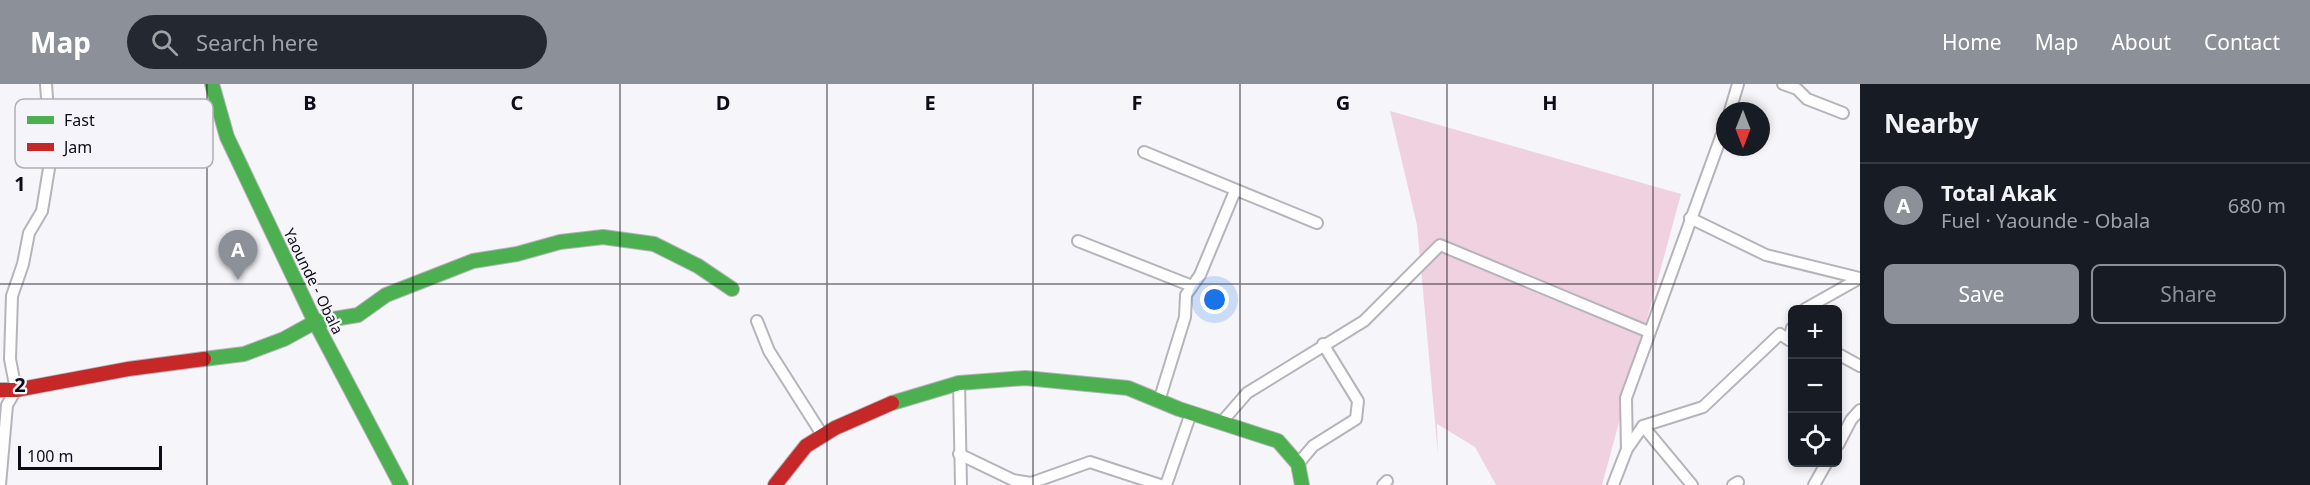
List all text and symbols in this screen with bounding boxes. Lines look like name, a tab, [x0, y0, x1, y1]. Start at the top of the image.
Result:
search box	[127, 15, 547, 69]
text: Map	[30, 23, 91, 61]
icon: search	[148, 26, 181, 59]
text: Search here	[196, 27, 318, 57]
text: Home	[1942, 28, 2002, 56]
text: Map	[2035, 28, 2078, 56]
text: About	[2111, 28, 2171, 56]
text: Contact	[2204, 28, 2280, 56]
text: B	[303, 89, 317, 116]
text: C	[511, 89, 524, 116]
text: D	[716, 89, 730, 116]
text: E	[924, 89, 936, 116]
text: F	[1132, 89, 1142, 116]
text: G	[1336, 89, 1350, 116]
text: H	[1542, 89, 1558, 116]
legend	[15, 99, 213, 168]
north arrow	[1716, 102, 1770, 156]
text: Nearby	[1884, 105, 1979, 141]
text: Fast	[64, 109, 95, 131]
text: Jam	[62, 136, 92, 158]
text: 1	[14, 170, 26, 197]
text: Total Akak	[1941, 177, 2057, 207]
text: A	[1897, 192, 1910, 219]
text: 680 m	[2228, 192, 2286, 219]
text: Fuel · Yaounde - Obala	[1941, 207, 2150, 234]
street label: Yaounde - Obala	[280, 225, 348, 337]
pin: A	[218, 230, 258, 280]
button: Save	[1884, 264, 2079, 324]
button: Share	[2091, 264, 2286, 324]
your location	[1200, 285, 1229, 314]
map controls	[1788, 305, 1842, 467]
button: +	[1788, 305, 1842, 359]
button: −	[1788, 359, 1842, 413]
text: 2	[14, 371, 26, 398]
button: locate	[1788, 413, 1842, 467]
scale bar	[18, 443, 162, 470]
text: 100 m	[27, 445, 74, 467]

